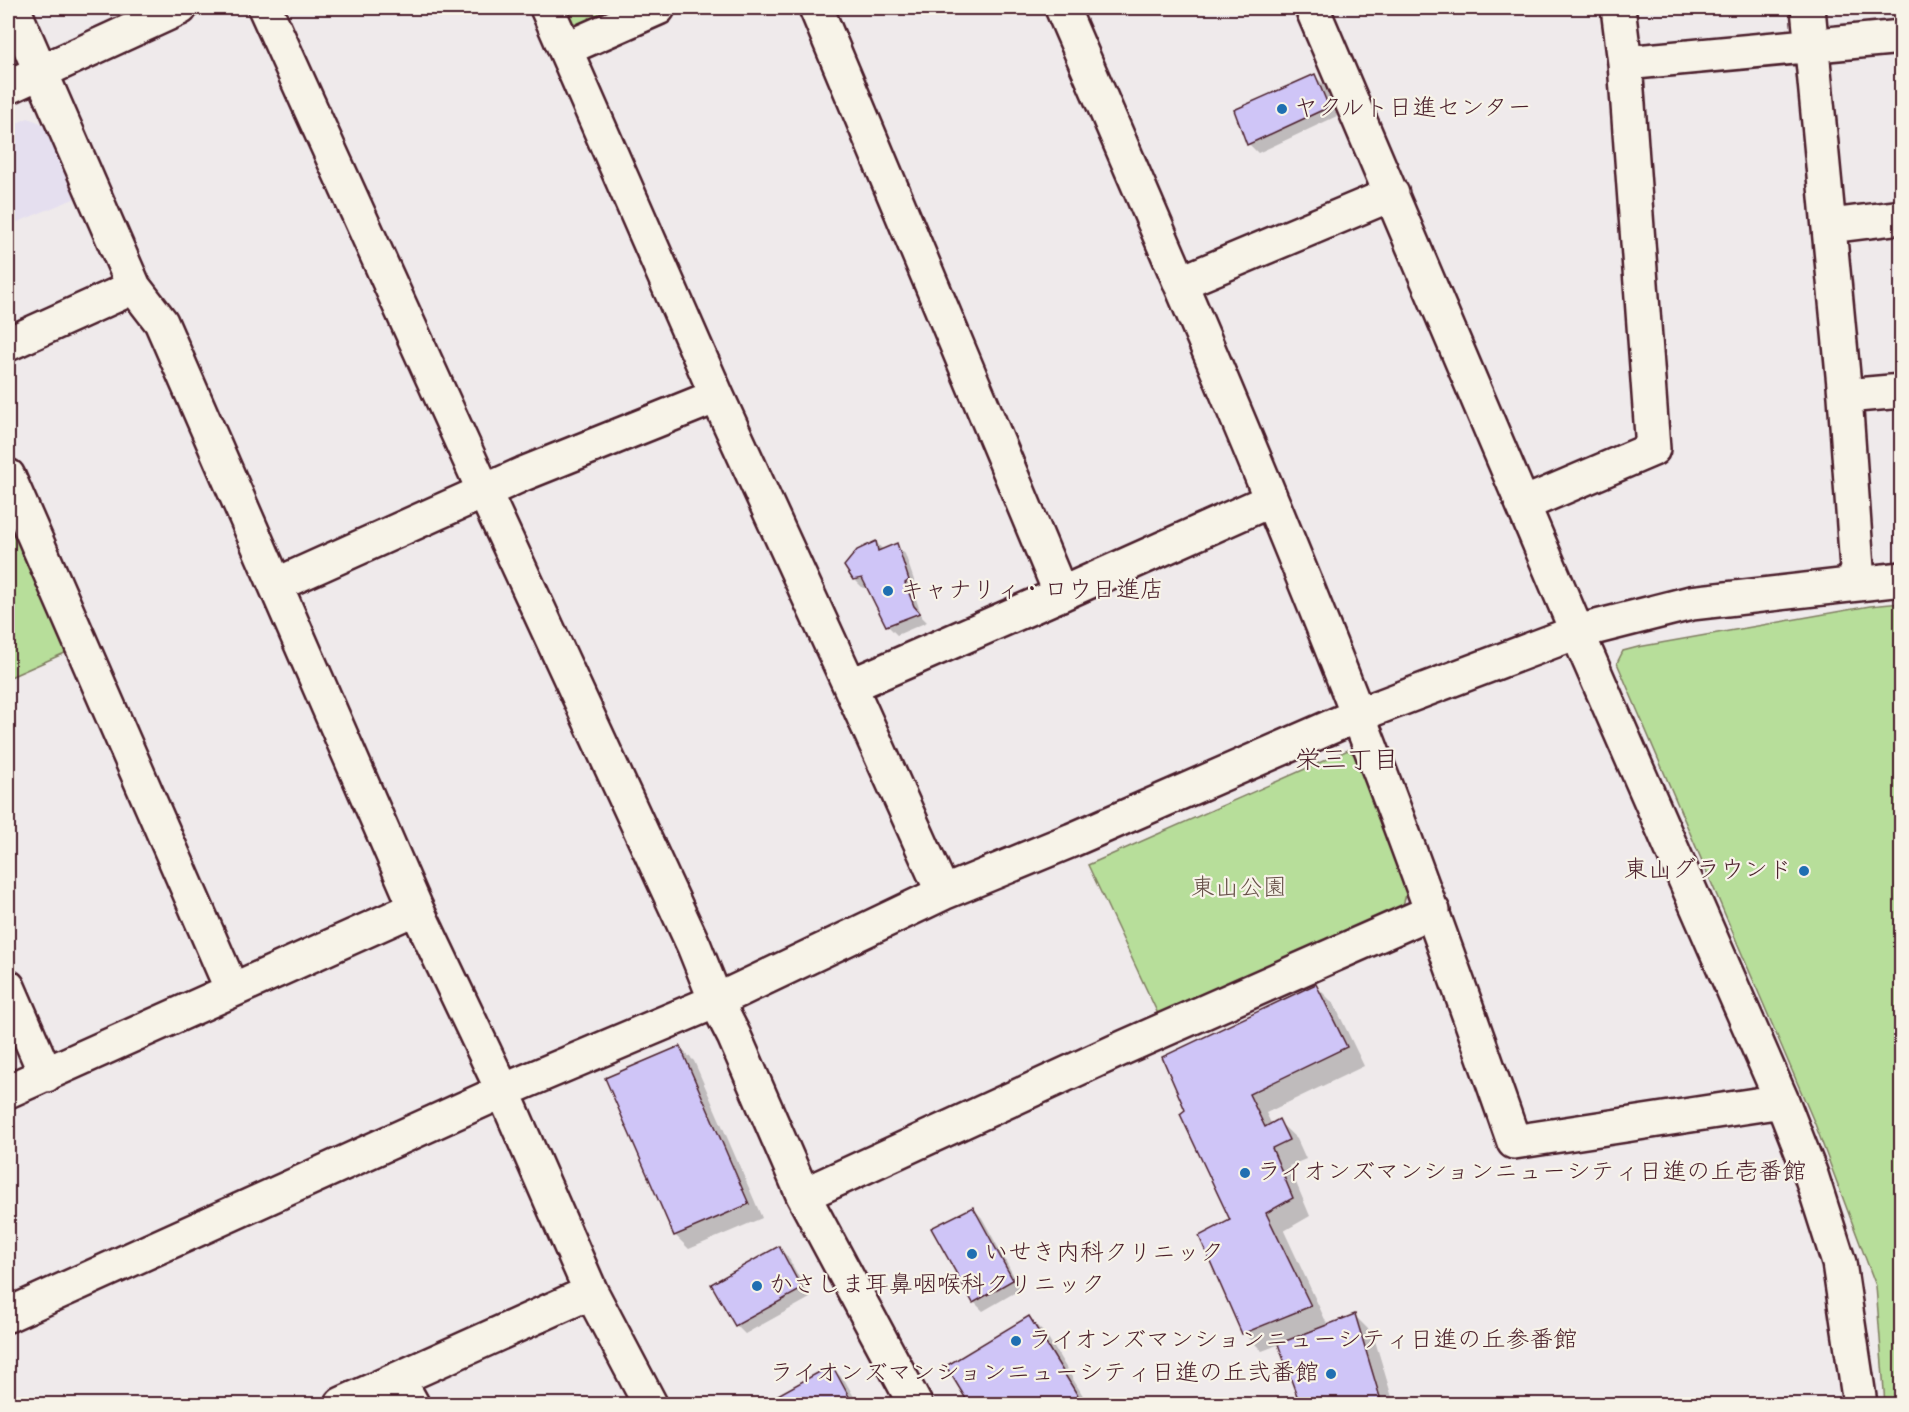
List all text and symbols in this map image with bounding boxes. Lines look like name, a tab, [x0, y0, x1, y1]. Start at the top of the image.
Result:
place label: ヤクルト日進センター	[1294, 92, 1532, 127]
marker: ヤクルト日進センター	[1275, 102, 1289, 116]
place label: キャナリィ・ロウ日進店	[900, 574, 1164, 609]
marker: キャナリィ・ロウ日進店	[881, 584, 895, 598]
district label: 栄三丁目	[1295, 743, 1399, 781]
place label: 東山グラウンド	[1624, 854, 1792, 889]
marker: 東山グラウンド	[1797, 864, 1811, 878]
park label: 東山公園	[1191, 872, 1287, 907]
place label: ライオンズマンションニューシティ日進の丘壱番館	[1257, 1156, 1807, 1191]
marker: ライオンズマンションニューシティ日進の丘壱番館	[1238, 1166, 1252, 1180]
place label: いせき内科クリニック	[984, 1237, 1224, 1272]
marker: いせき内科クリニック	[965, 1247, 979, 1261]
place label: かさしま耳鼻咽喉科クリニック	[769, 1269, 1105, 1304]
marker: かさしま耳鼻咽喉科クリニック	[750, 1279, 764, 1293]
place label: ライオンズマンションニューシティ日進の丘参番館	[1028, 1324, 1578, 1359]
marker: ライオンズマンションニューシティ日進の丘参番館	[1009, 1334, 1023, 1348]
place label: ライオンズマンションニューシティ日進の丘弐番館	[769, 1357, 1319, 1392]
marker: ライオンズマンションニューシティ日進の丘弐番館	[1324, 1367, 1338, 1381]

